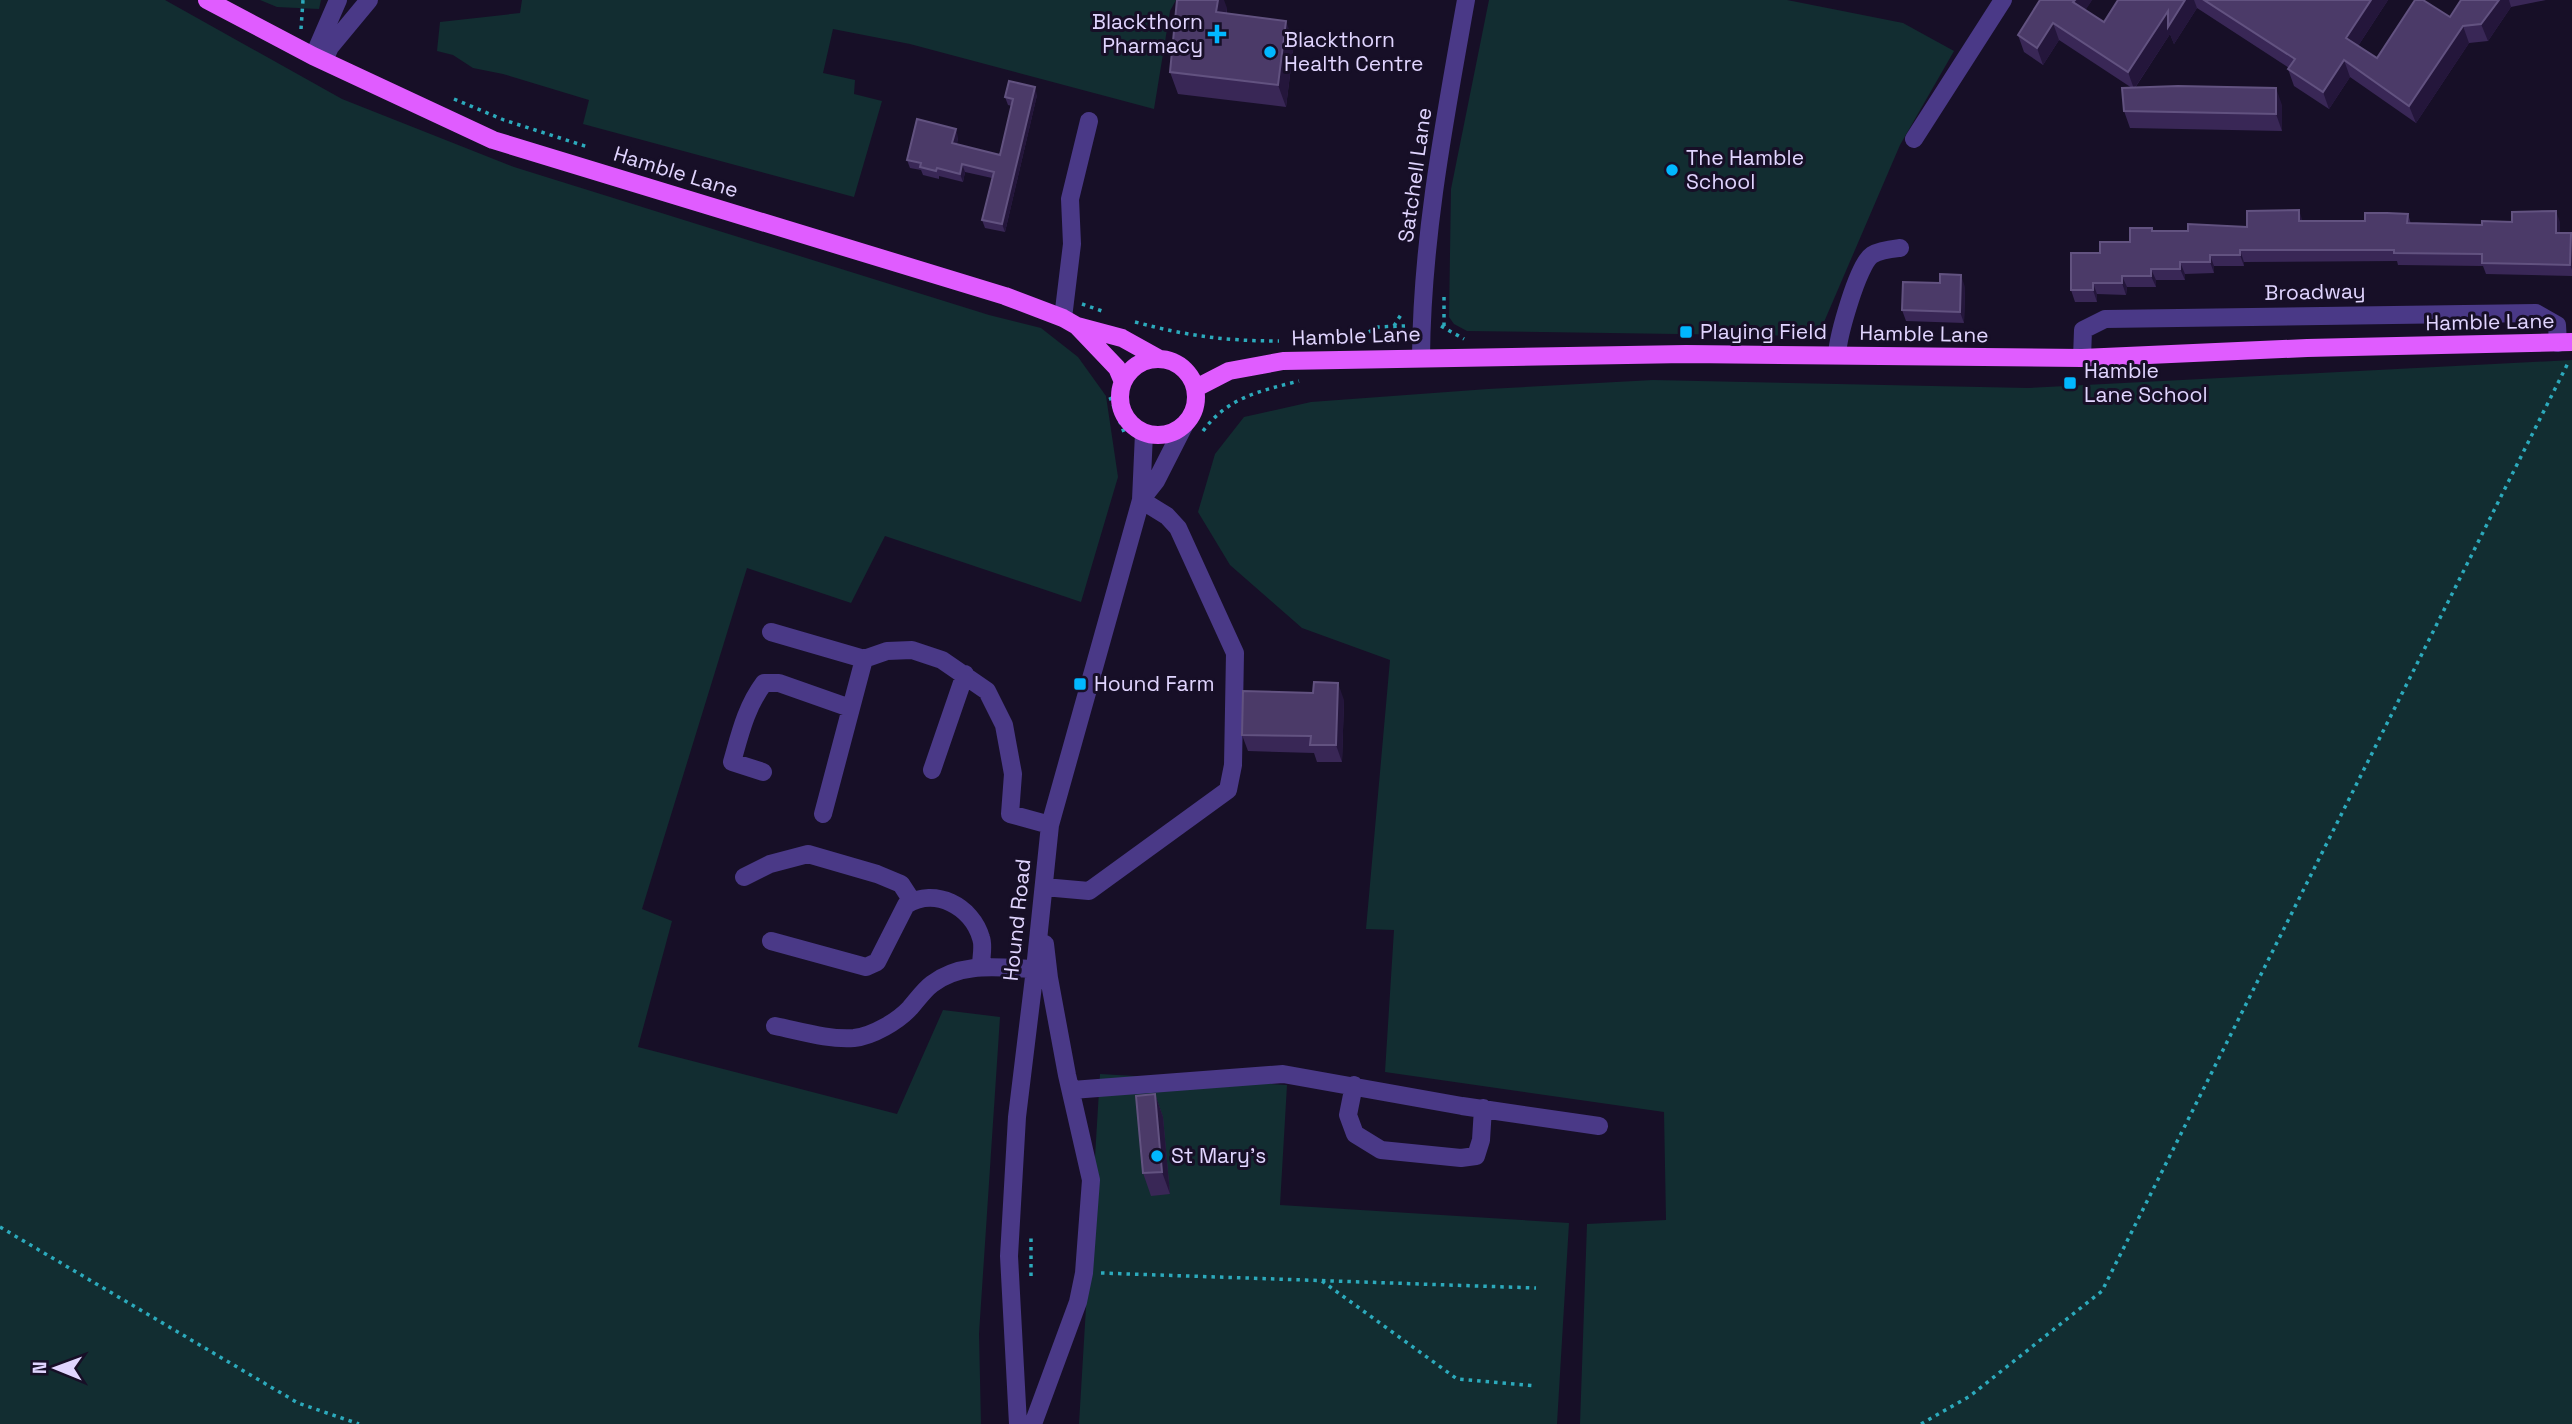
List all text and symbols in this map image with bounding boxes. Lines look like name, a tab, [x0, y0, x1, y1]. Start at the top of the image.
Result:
place label: Blackthorn Pharmacy	[1092, 8, 1203, 59]
marker: Blackthorn Pharmacy	[1209, 26, 1225, 42]
place label: Blackthorn Health Centre	[1284, 26, 1423, 77]
marker: Blackthorn Health Centre	[1262, 44, 1278, 60]
street label: Satchell Lane	[1392, 106, 1437, 244]
street label: Hamble Lane	[610, 140, 742, 203]
place label: The Hamble School	[1686, 144, 1804, 195]
marker: The Hamble School	[1664, 162, 1680, 178]
street label: Broadway	[2264, 277, 2366, 306]
street label: Hamble Lane	[2425, 307, 2555, 336]
place label: Playing Field	[1700, 318, 1827, 345]
street label: Hamble Lane	[1859, 319, 1989, 348]
street label: Hamble Lane	[1291, 320, 1421, 351]
marker: Playing Field	[1678, 324, 1694, 340]
place label: Hamble Lane School	[2084, 357, 2208, 408]
marker: Hamble Lane School	[2062, 375, 2078, 391]
place label: Hound Farm	[1094, 670, 1215, 697]
marker: Hound Farm	[1072, 676, 1088, 692]
street label: Hound Road	[997, 857, 1036, 982]
place label: St Mary's	[1171, 1142, 1266, 1169]
marker: St Mary's	[1149, 1148, 1165, 1164]
north arrow	[21, 1333, 91, 1403]
text: N	[27, 1361, 52, 1374]

